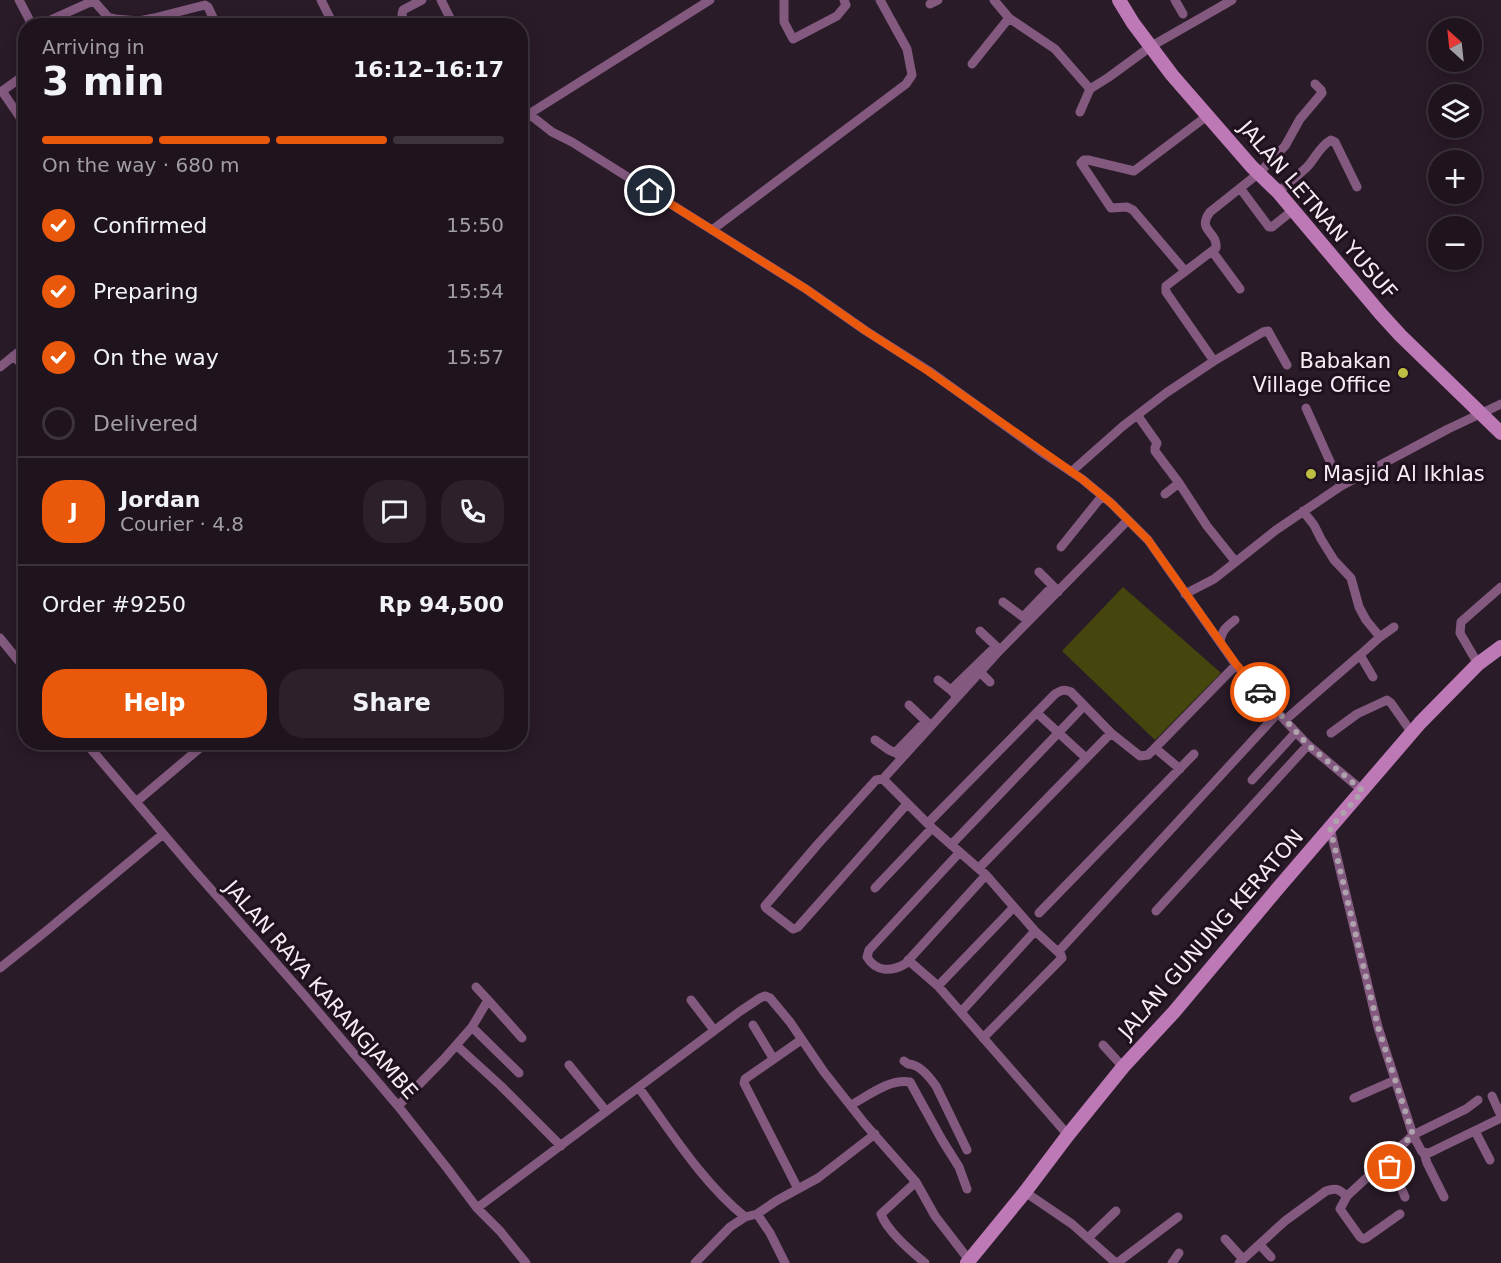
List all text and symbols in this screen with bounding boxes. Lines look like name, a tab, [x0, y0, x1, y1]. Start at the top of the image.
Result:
north arrow	[1428, 18, 1482, 72]
map controls	[1428, 18, 1482, 270]
text: Arriving in	[42, 35, 145, 59]
text: 16:12–16:17	[353, 57, 504, 82]
text: 3 min	[42, 59, 164, 104]
button: layers	[1428, 84, 1482, 138]
street label: JALAN LETNAN YUSUF	[1233, 114, 1402, 304]
button: +	[1428, 150, 1482, 204]
text: On the way · 680 m	[42, 153, 240, 177]
pin	[624, 165, 675, 216]
icon: home	[633, 174, 666, 207]
icon: check	[42, 209, 75, 242]
text: Confirmed	[93, 213, 207, 238]
text: 15:50	[446, 213, 504, 237]
button: −	[1428, 216, 1482, 270]
icon: check	[42, 275, 75, 308]
text: Preparing	[93, 279, 199, 304]
text: 15:54	[446, 279, 504, 303]
icon: check	[42, 341, 75, 374]
text: On the way	[93, 345, 219, 370]
text: 15:57	[446, 345, 504, 369]
place label: Babakan Village Office	[1253, 349, 1391, 397]
marker: Babakan Village Office	[1396, 366, 1410, 380]
text: Delivered	[93, 411, 198, 436]
place label: Masjid Al Ikhlas	[1323, 462, 1485, 486]
marker: Masjid Al Ikhlas	[1304, 467, 1318, 481]
button: chat	[363, 480, 426, 543]
button: phone	[441, 480, 504, 543]
text: Jordan	[120, 487, 200, 512]
text: J	[69, 499, 78, 524]
text: Courier · 4.8	[120, 512, 244, 536]
text: Order #9250	[42, 592, 186, 617]
text: Rp 94,500	[379, 592, 504, 617]
courier	[1230, 662, 1290, 722]
button: Help	[42, 669, 267, 738]
button: Share	[279, 669, 504, 738]
icon: car	[1244, 676, 1277, 709]
street label: JALAN GUNUNG KERATON	[1112, 825, 1308, 1045]
street label: JALAN RAYA KARANGJAMBE	[218, 874, 422, 1104]
pin	[1364, 1141, 1415, 1192]
icon: bag	[1373, 1150, 1406, 1183]

